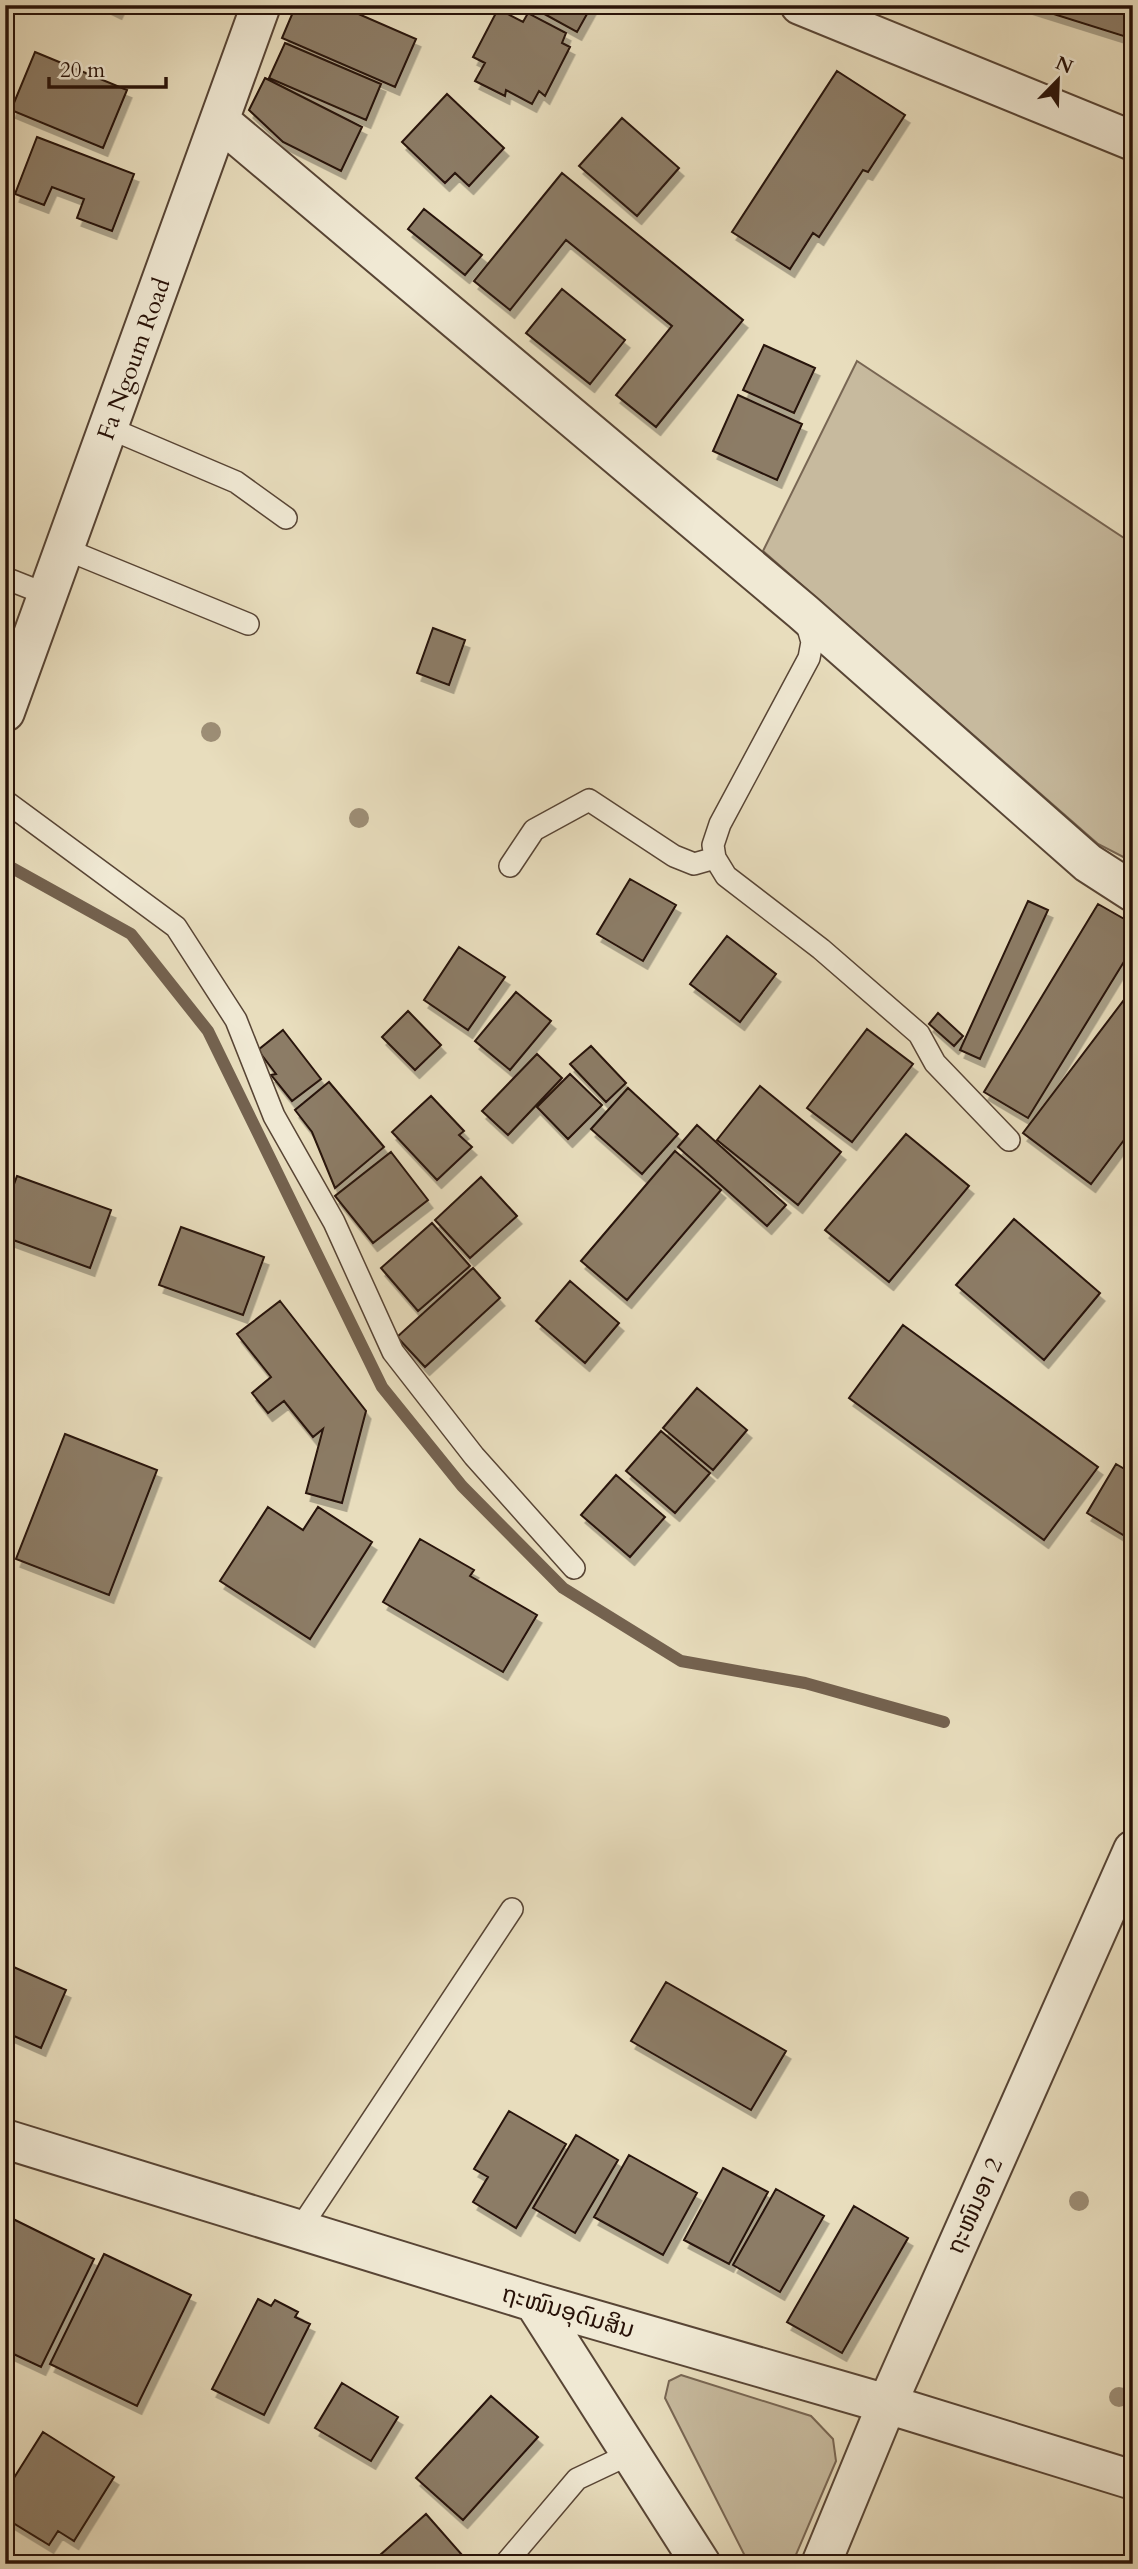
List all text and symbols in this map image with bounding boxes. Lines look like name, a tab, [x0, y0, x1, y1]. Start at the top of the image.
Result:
scale bar	[49, 46, 166, 90]
north arrow	[1023, 46, 1092, 116]
text: N	[1052, 50, 1077, 81]
text: 20 m	[60, 56, 105, 85]
street label: Fa Ngoum Road	[89, 273, 179, 445]
street label: ຖະໜົນອາ 2	[939, 2153, 1011, 2259]
street label: ຖະໜົນອຸດົມສິນ	[498, 2277, 638, 2347]

